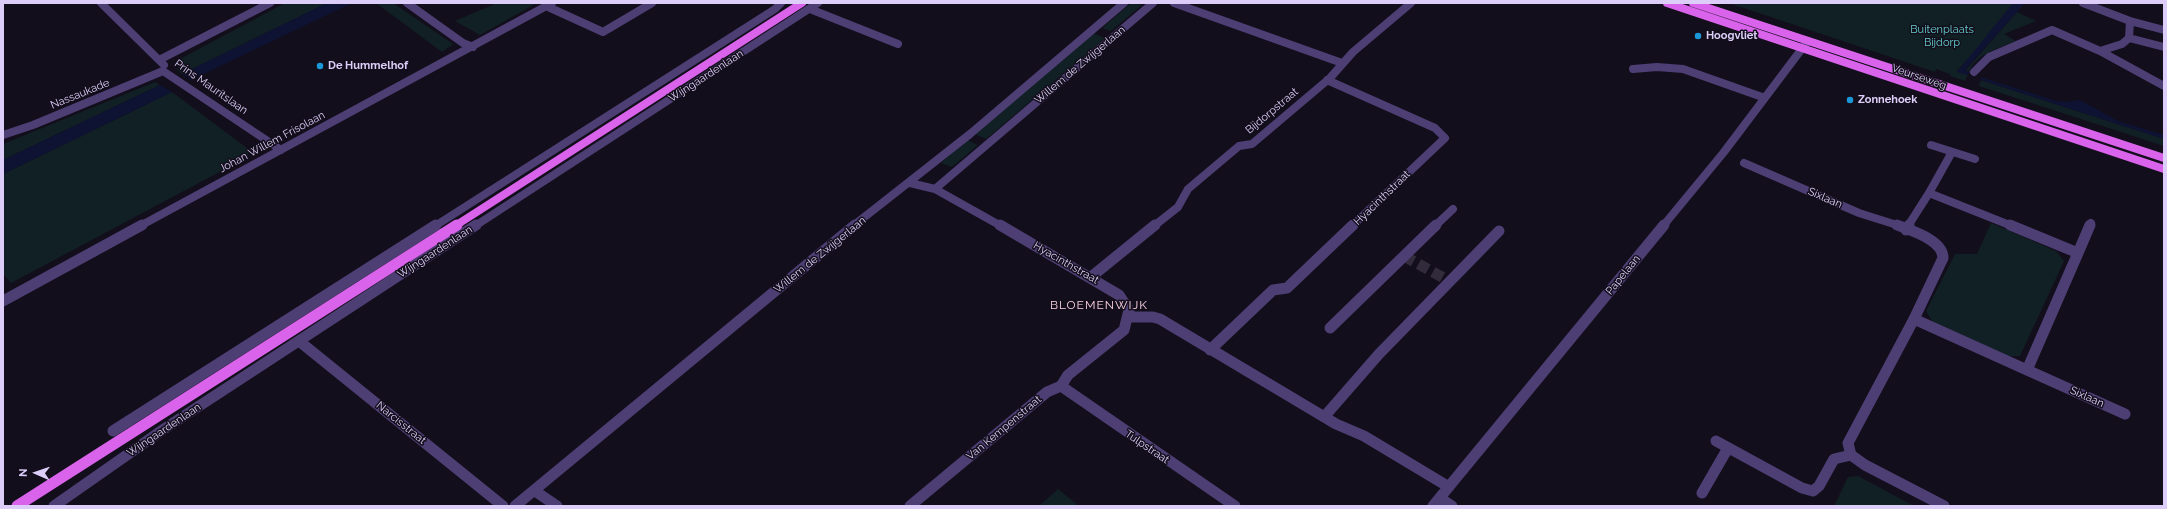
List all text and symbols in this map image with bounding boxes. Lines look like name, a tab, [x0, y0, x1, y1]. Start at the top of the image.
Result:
street label: Willem de Zwijgerlaan	[1032, 23, 1128, 107]
park label: Buitenplaats Bijdorp	[1910, 23, 1974, 49]
place label: Hoogvliet	[1706, 29, 1757, 43]
marker: Hoogvliet	[1693, 31, 1703, 41]
street label: Wijngaardenlaan	[666, 47, 746, 105]
street label: Prins Mauritslaan	[172, 57, 250, 117]
place label: De Hummelhof	[328, 59, 408, 73]
marker: De Hummelhof	[315, 61, 325, 71]
street label: Veurseweg	[1890, 61, 1948, 93]
street label: Nassaukade	[48, 76, 112, 112]
street label: Bijdorpstraat	[1243, 85, 1301, 137]
place label: Zonnehoek	[1858, 93, 1917, 107]
marker: Zonnehoek	[1845, 95, 1855, 105]
street label: Johan Willem Frisolaan	[217, 108, 327, 176]
street label: Hyacinthstraat	[1351, 168, 1413, 228]
street label: Sixlaan	[1806, 185, 1844, 211]
street label: Willem de Zwijgerlaan	[771, 214, 869, 296]
street label: Wijngaardenlaan	[395, 223, 475, 281]
street label: Hyacinthstraat	[1031, 239, 1101, 287]
street label: Papelaan	[1603, 252, 1643, 298]
district label: BLOEMENWIJK	[1050, 298, 1148, 312]
street label: Sixlaan	[2068, 384, 2106, 410]
street label: Van Kempenstraat	[964, 393, 1044, 463]
street label: Narcisstraat	[373, 399, 429, 447]
street label: Wijngaardenlaan	[124, 400, 204, 460]
street label: Tulpstraat	[1122, 427, 1172, 467]
north arrow	[16, 453, 56, 493]
text: N	[17, 468, 30, 477]

